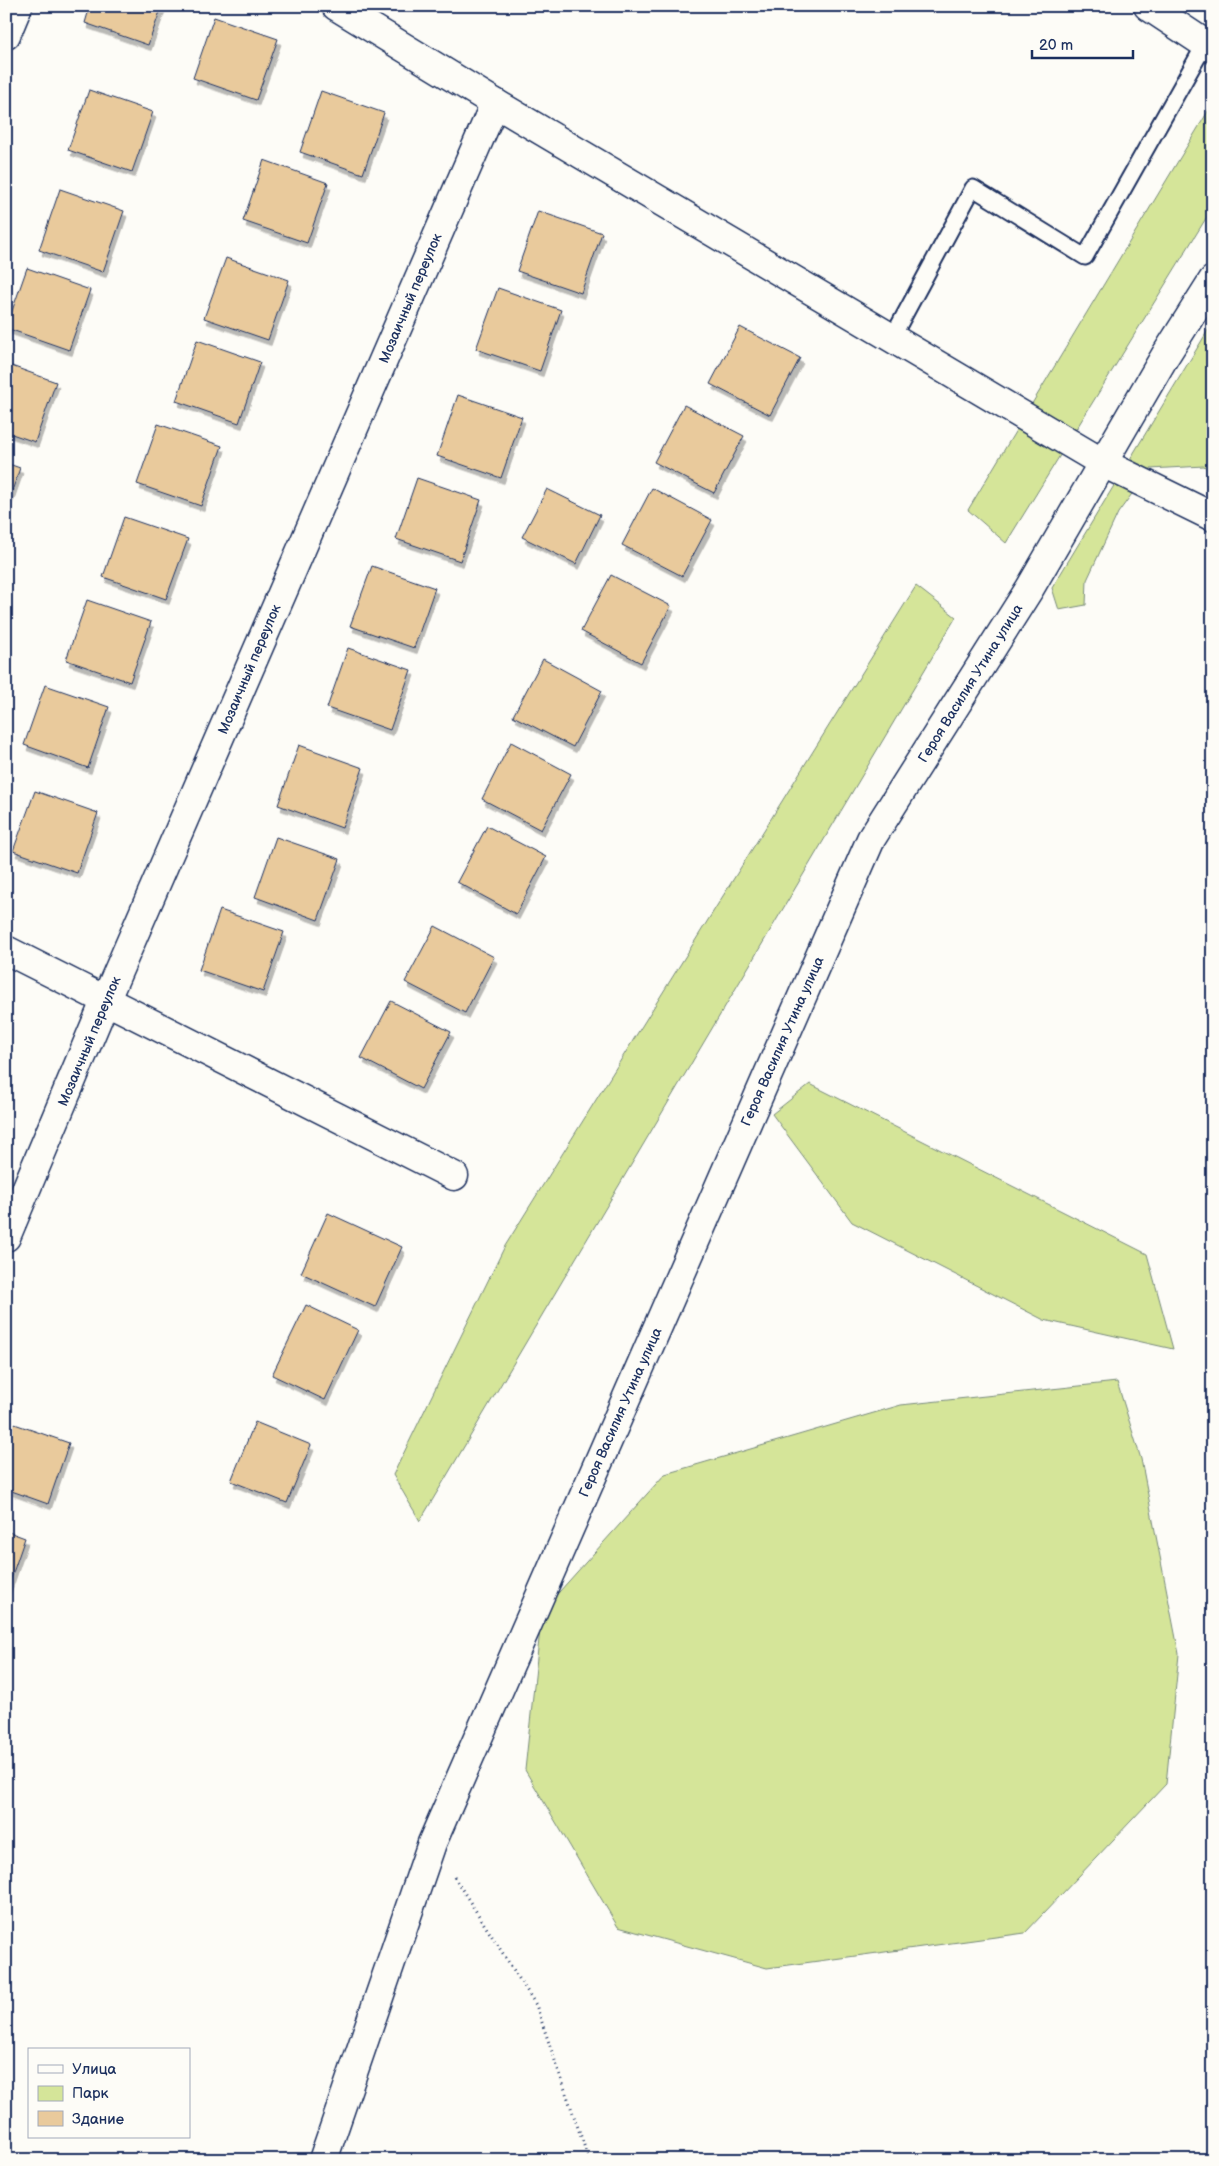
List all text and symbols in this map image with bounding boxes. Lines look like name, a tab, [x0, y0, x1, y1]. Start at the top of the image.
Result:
scale bar	[1032, 28, 1133, 60]
text: 20 m	[1039, 36, 1073, 55]
street label: Мозаичный переулок	[375, 230, 446, 366]
street label: Героя Василия Утина улица	[915, 600, 1027, 766]
street label: Мозаичный переулок	[214, 601, 285, 737]
street label: Героя Василия Утина улица	[737, 953, 828, 1129]
street label: Мозаичный переулок	[54, 973, 125, 1109]
street label: Героя Василия Утина улица	[575, 1324, 666, 1500]
legend	[28, 2048, 190, 2138]
text: Улица	[72, 2060, 117, 2079]
text: Парк	[72, 2084, 109, 2103]
text: Здание	[72, 2110, 124, 2129]

